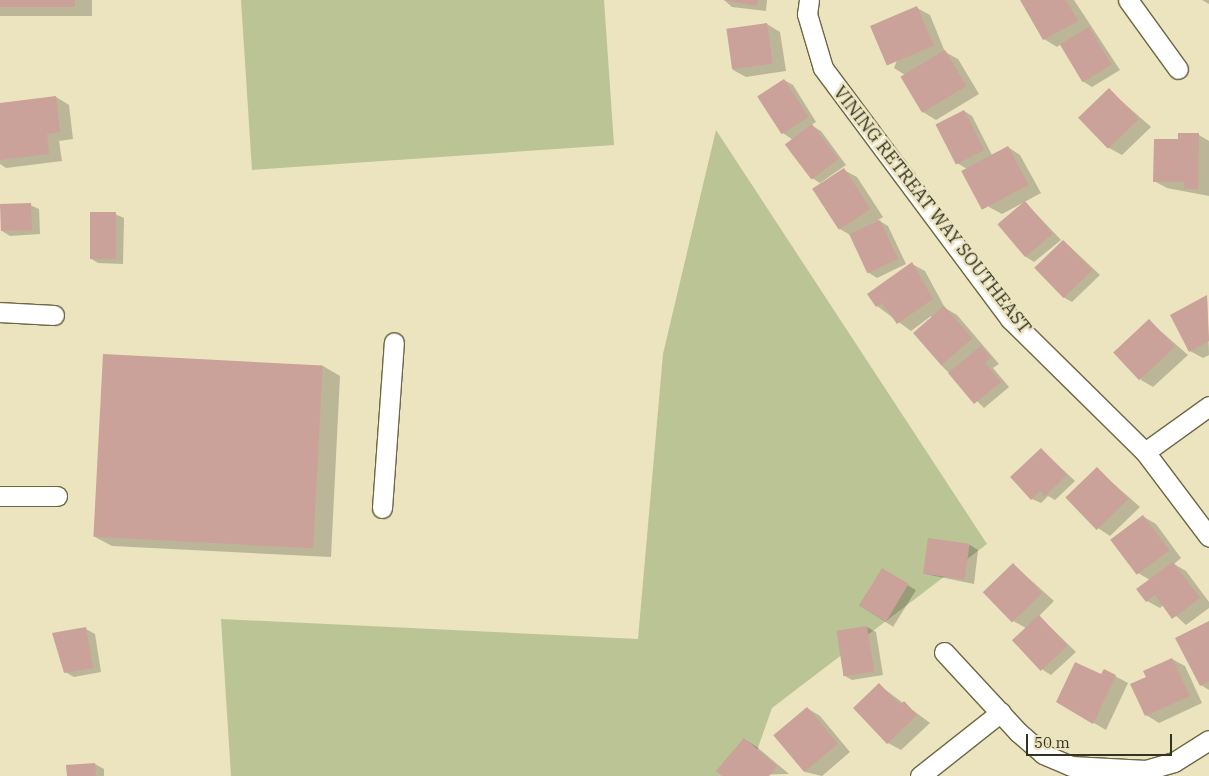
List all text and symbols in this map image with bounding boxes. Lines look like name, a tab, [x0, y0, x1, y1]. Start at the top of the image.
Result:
street label: VINING RETREAT WAY SOUTHEAST	[829, 82, 1035, 338]
scale bar	[1029, 724, 1175, 756]
text: 50 m	[1034, 733, 1070, 752]

